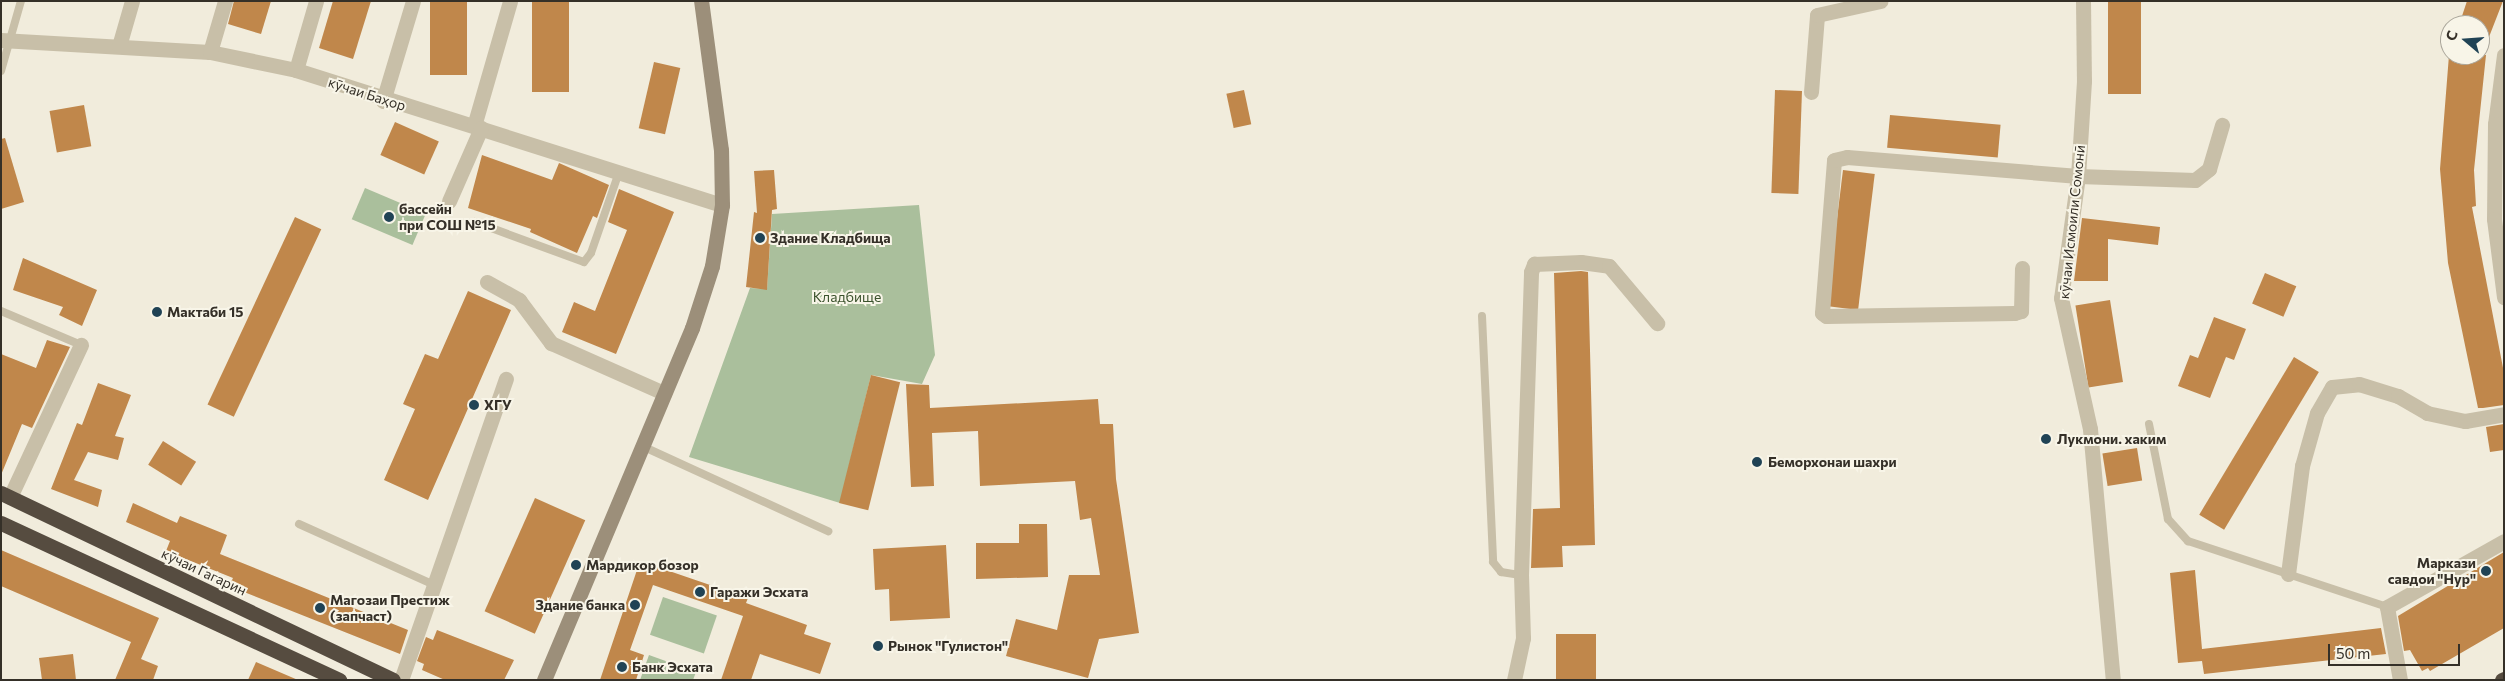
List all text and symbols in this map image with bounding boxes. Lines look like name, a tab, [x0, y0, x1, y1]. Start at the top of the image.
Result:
north arrow	[2440, 15, 2490, 65]
text: С	[2442, 28, 2461, 43]
street label: кӯчаи Баҳор	[326, 74, 408, 114]
street label: кӯчаи Исмоили Сомонӣ	[2056, 144, 2088, 300]
place label: бассейн при СОШ №15	[399, 201, 496, 233]
marker: бассейн при СОШ №15	[383, 211, 395, 223]
place label: Здание Кладбища	[770, 230, 891, 246]
marker: Здание Кладбища	[754, 232, 766, 244]
park label: Кладбище	[813, 289, 881, 305]
place label: Мактаби 15	[167, 304, 243, 320]
marker: Мактаби 15	[151, 306, 163, 318]
place label: ХГУ	[484, 397, 512, 413]
marker: ХГУ	[468, 399, 480, 411]
place label: Лукмони. хаким	[2057, 431, 2166, 447]
marker: Лукмони. хаким	[2039, 432, 2053, 446]
place label: Беморхонаи шахри	[1768, 454, 1897, 470]
marker: Беморхонаи шахри	[1750, 455, 1764, 469]
street label: кӯчаи Гагарин	[159, 545, 249, 599]
place label: Маркази савдои "Нур"	[2388, 555, 2476, 588]
place label: Мардикор бозор	[586, 557, 699, 573]
marker: Мардикор бозор	[570, 559, 582, 571]
marker: Маркази савдои "Нур"	[2480, 565, 2492, 577]
place label: Гаражи Эсхата	[710, 584, 808, 600]
marker: Гаражи Эсхата	[694, 586, 706, 598]
place label: Магозаи Престиж (запчаст)	[330, 592, 450, 624]
place label: Здание банка	[535, 597, 625, 613]
marker: Здание банка	[629, 599, 641, 611]
marker: Магозаи Престиж (запчаст)	[314, 602, 326, 614]
scale bar	[2330, 634, 2462, 666]
place label: Рынок "Гулистон"	[888, 638, 1008, 654]
marker: Рынок "Гулистон"	[872, 640, 884, 652]
text: 50 m	[2336, 644, 2370, 662]
place label: Банк Эсхата	[632, 659, 713, 675]
marker: Банк Эсхата	[616, 661, 628, 673]

